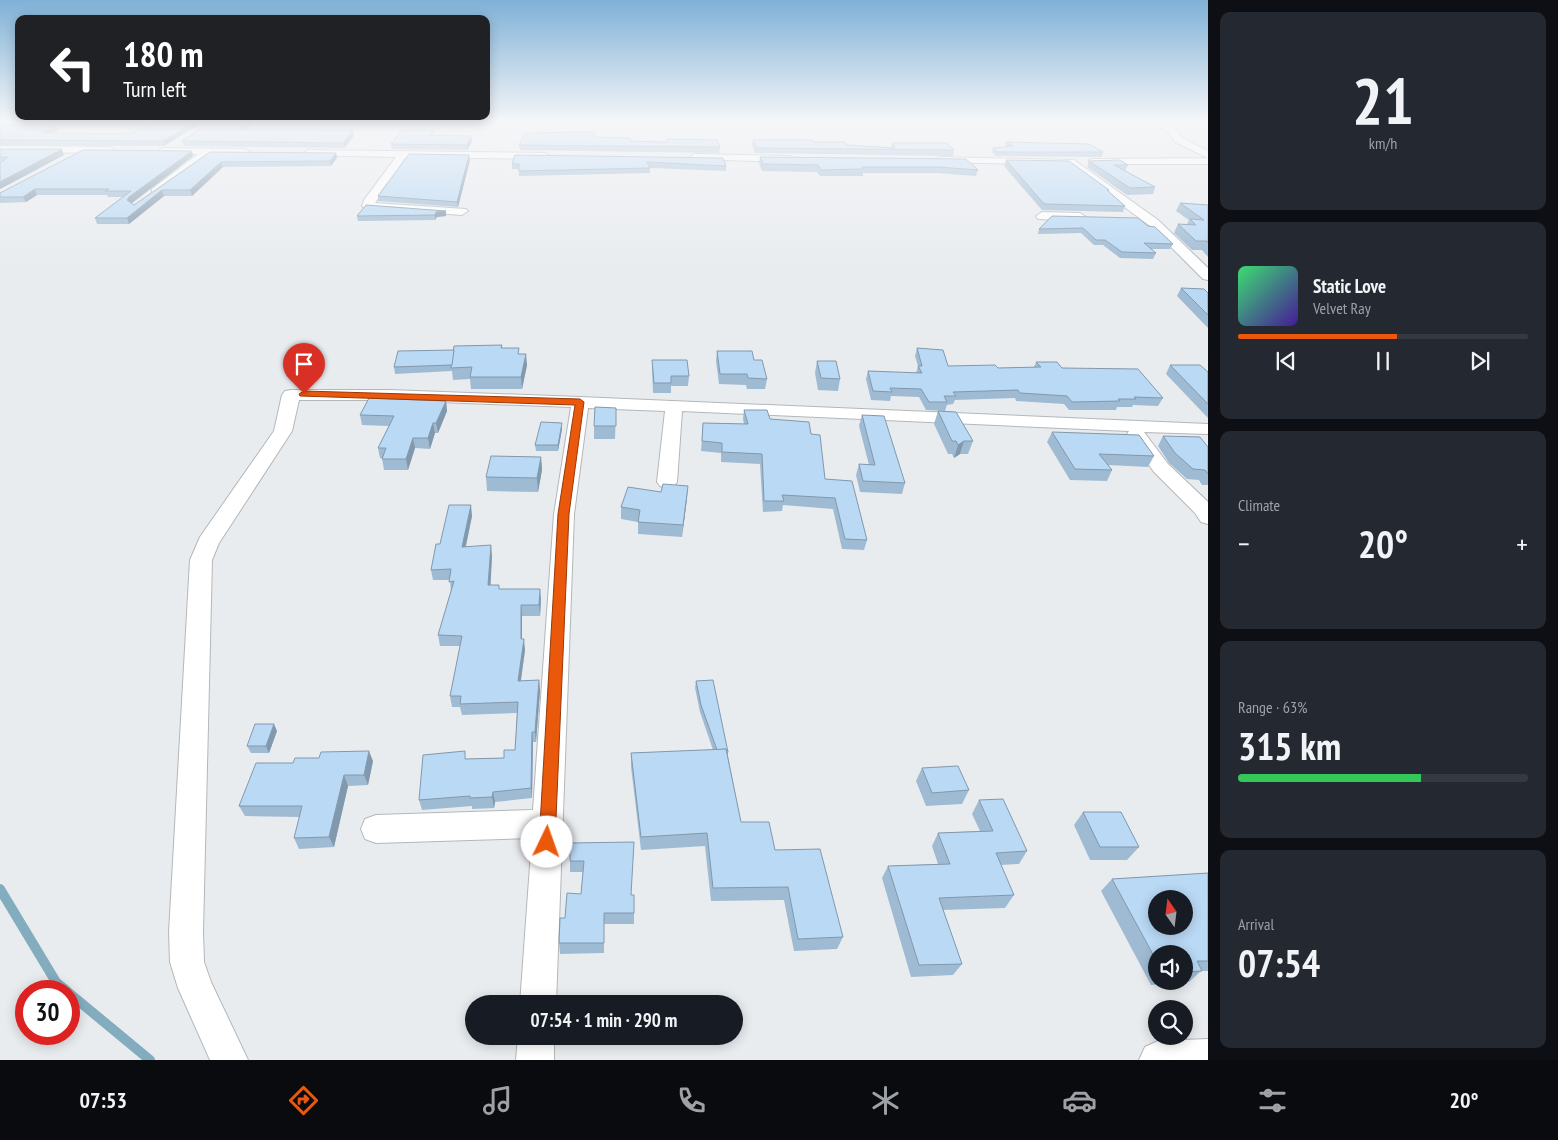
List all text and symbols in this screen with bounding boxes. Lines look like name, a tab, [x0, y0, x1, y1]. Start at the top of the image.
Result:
text: 180 m	[123, 31, 204, 77]
icon: left	[40, 35, 105, 100]
text: 21	[1352, 58, 1414, 142]
text: Turn left	[123, 75, 187, 103]
text: km/h	[1369, 133, 1397, 153]
text: Static Love	[1313, 274, 1386, 298]
text: Velvet Ray	[1313, 298, 1371, 318]
pin	[283, 343, 325, 394]
icon: previous	[1272, 347, 1300, 375]
icon: pause	[1369, 347, 1397, 375]
icon: next	[1466, 347, 1494, 375]
icon: arrive	[290, 350, 318, 378]
text: Climate	[1238, 495, 1280, 515]
text: 20°	[1358, 519, 1408, 568]
text: −	[1238, 525, 1250, 562]
text: +	[1516, 525, 1528, 562]
text: Range · 63%	[1238, 697, 1307, 717]
text: 315 km	[1238, 721, 1341, 770]
position arrow	[520, 815, 572, 867]
north arrow	[1148, 890, 1192, 935]
map controls	[1148, 890, 1193, 1045]
text: Arrival	[1238, 914, 1274, 934]
text: 07:54	[1238, 938, 1320, 987]
button: sound	[1148, 945, 1193, 990]
speed limit sign: 30	[15, 980, 80, 1045]
button: search	[1148, 1000, 1193, 1045]
text: 07:54 · 1 min · 290 m	[531, 1008, 677, 1032]
icon: directions	[286, 1083, 321, 1118]
icon: music	[480, 1083, 515, 1118]
icon: phone	[674, 1083, 709, 1118]
icon: climate	[868, 1083, 903, 1118]
icon: car	[1062, 1083, 1097, 1118]
icon: filters	[1255, 1083, 1290, 1118]
text: 07:53	[79, 1086, 127, 1114]
text: 20°	[1449, 1086, 1478, 1114]

